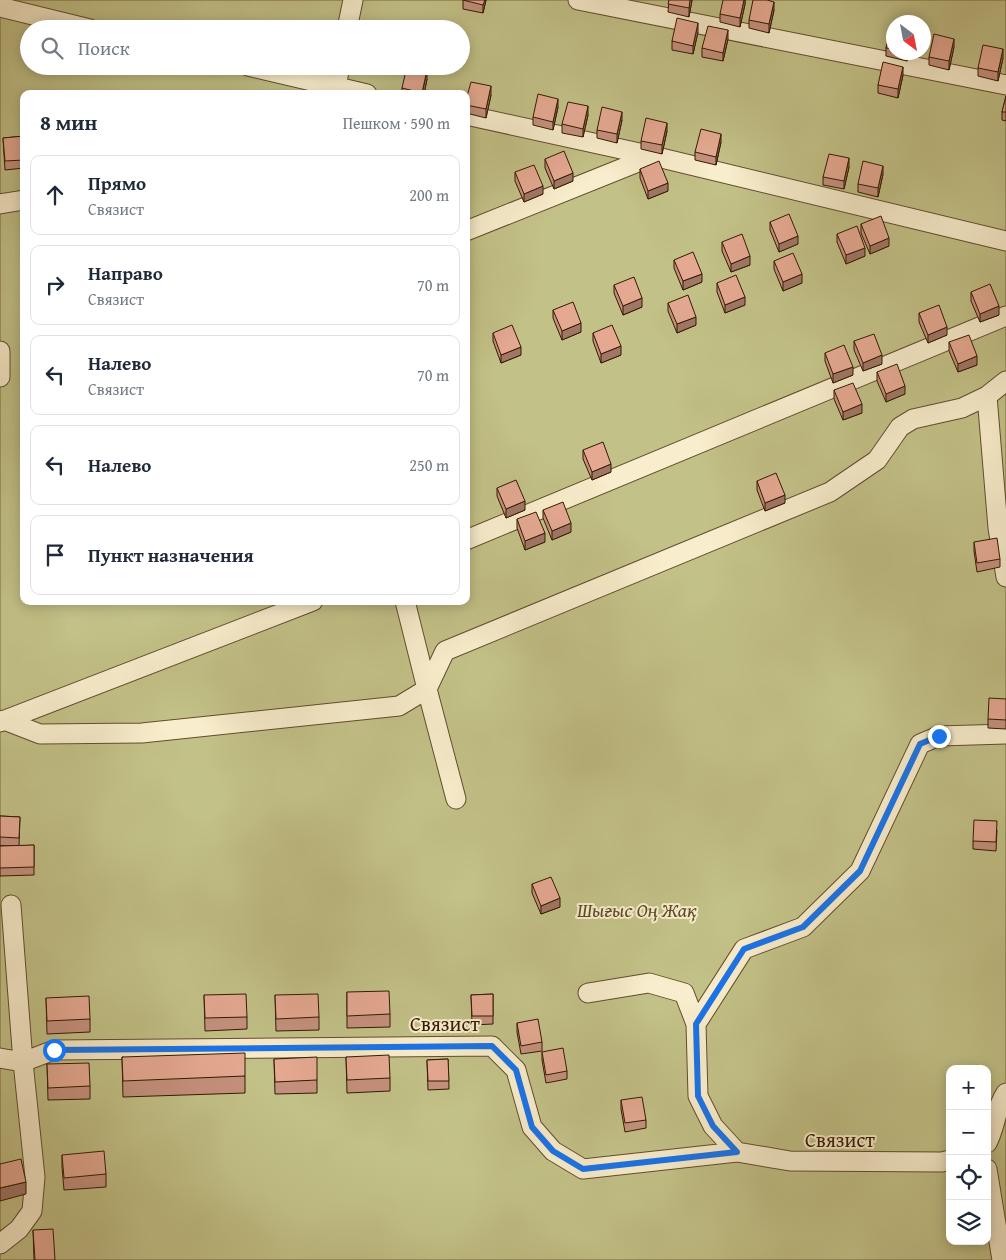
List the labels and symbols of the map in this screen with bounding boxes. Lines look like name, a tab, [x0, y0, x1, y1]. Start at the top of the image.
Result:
north arrow	[886, 15, 931, 60]
route end	[928, 725, 951, 748]
park label: Шығыс Оң Жақ	[577, 895, 697, 924]
street label: Связист	[410, 1009, 480, 1038]
route start	[43, 1039, 66, 1062]
street label: Связист	[805, 1125, 875, 1154]

